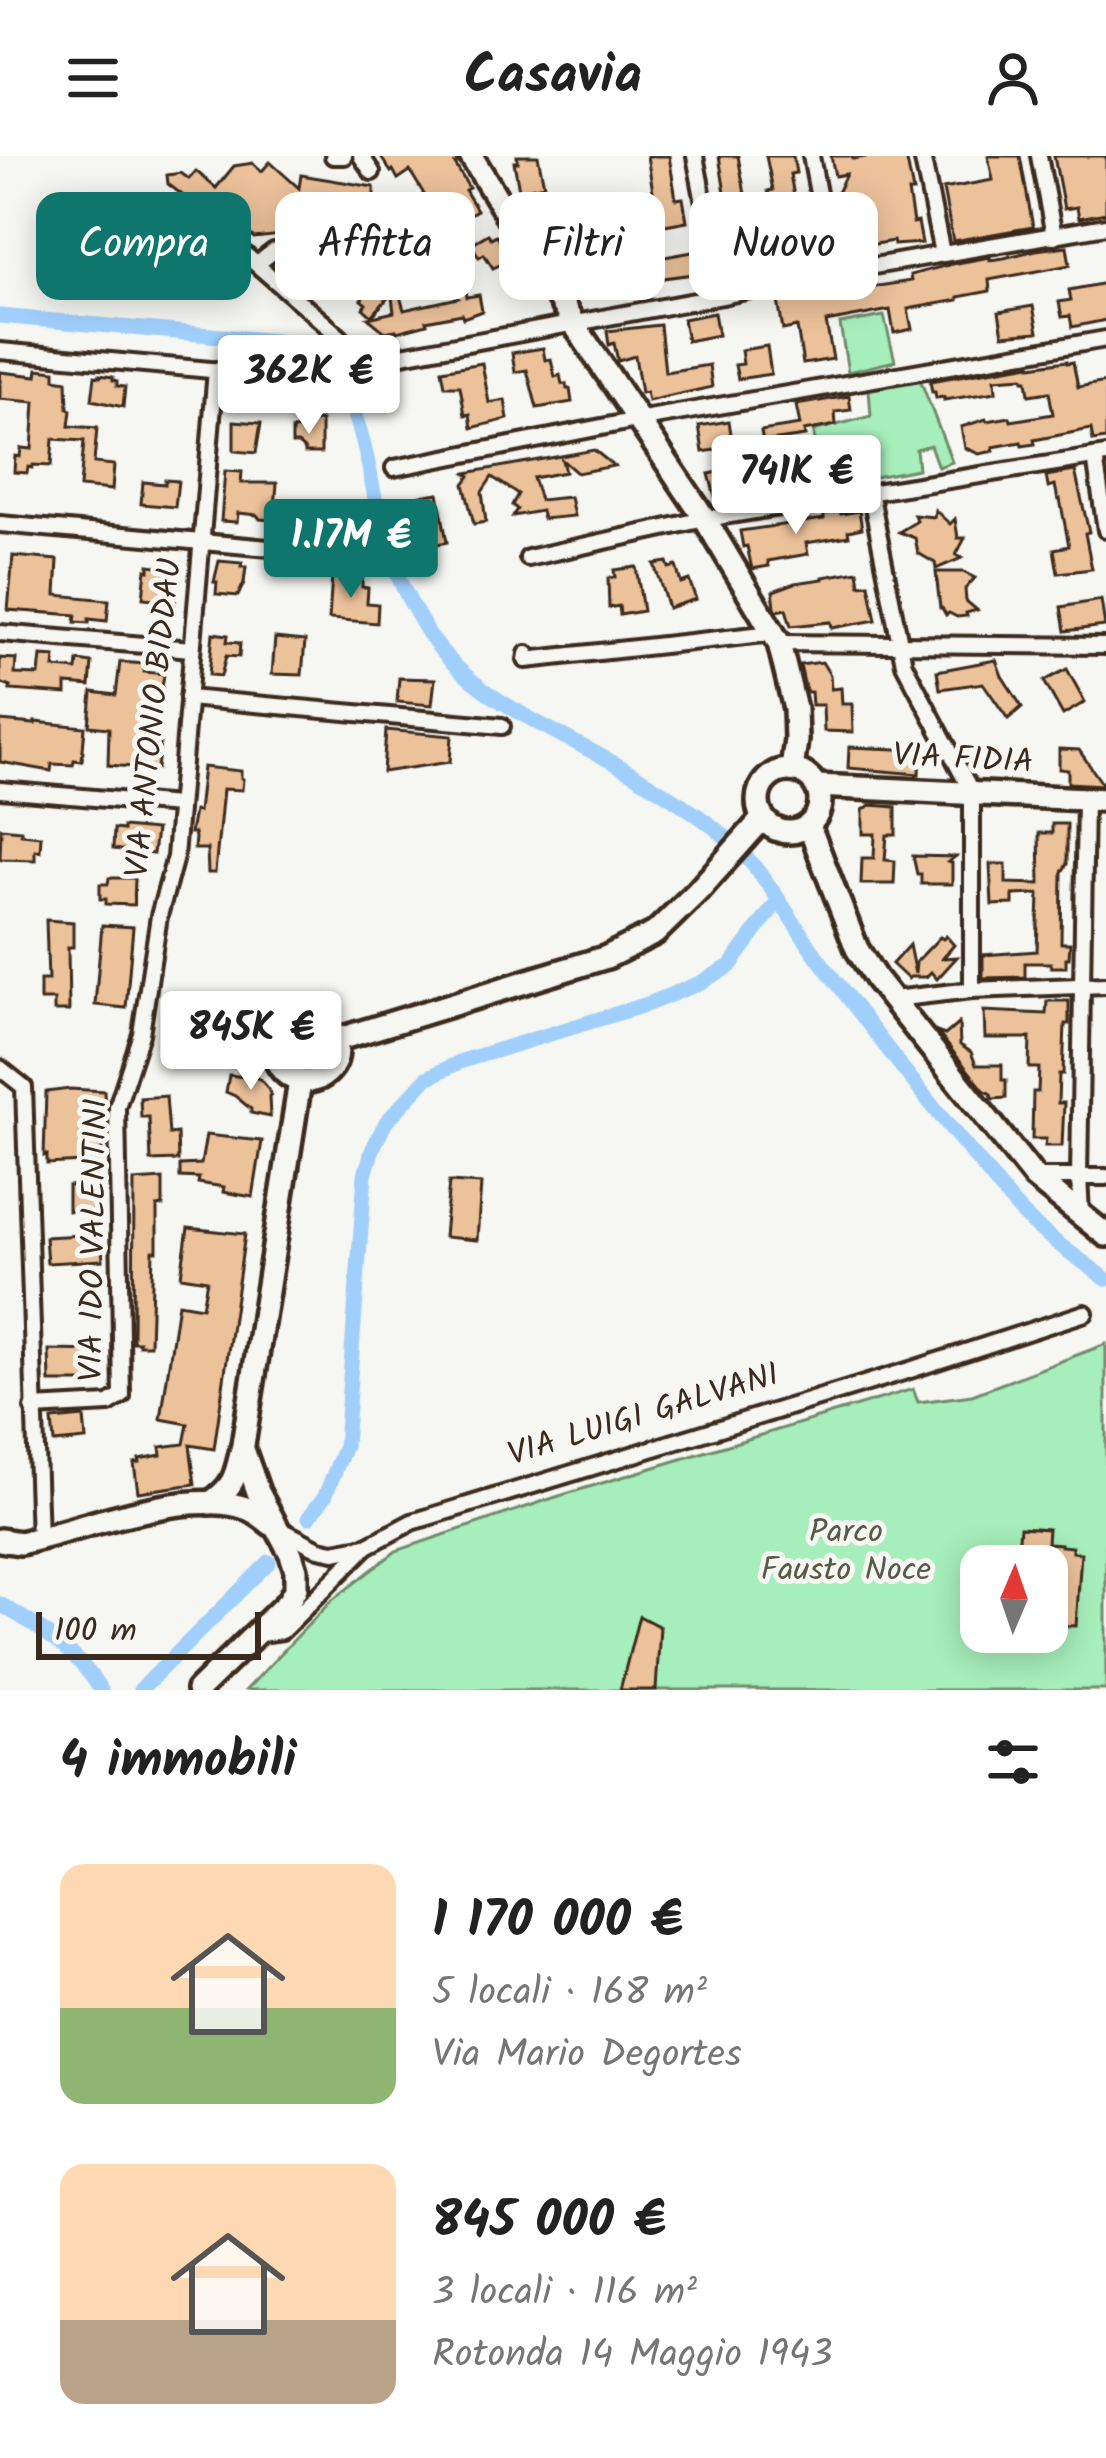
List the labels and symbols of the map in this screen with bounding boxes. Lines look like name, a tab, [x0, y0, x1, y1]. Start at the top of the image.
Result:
pin: 362K €	[211, 335, 407, 437]
pin: 741K €	[698, 435, 894, 537]
pin: 1.17M €	[240, 499, 462, 601]
street label: VIA ANTONIO BIDDAU	[112, 556, 198, 880]
street label: VIA FIDIA	[892, 730, 1034, 790]
pin: 845K €	[153, 991, 349, 1093]
street label: VIA IDO VALENTINI	[66, 1098, 124, 1382]
street label: VIA LUIGI GALVANI	[502, 1350, 786, 1482]
park label: Parco Fausto Noce	[761, 1507, 931, 1598]
north arrow	[960, 1545, 1068, 1653]
scale bar	[36, 1606, 261, 1659]

